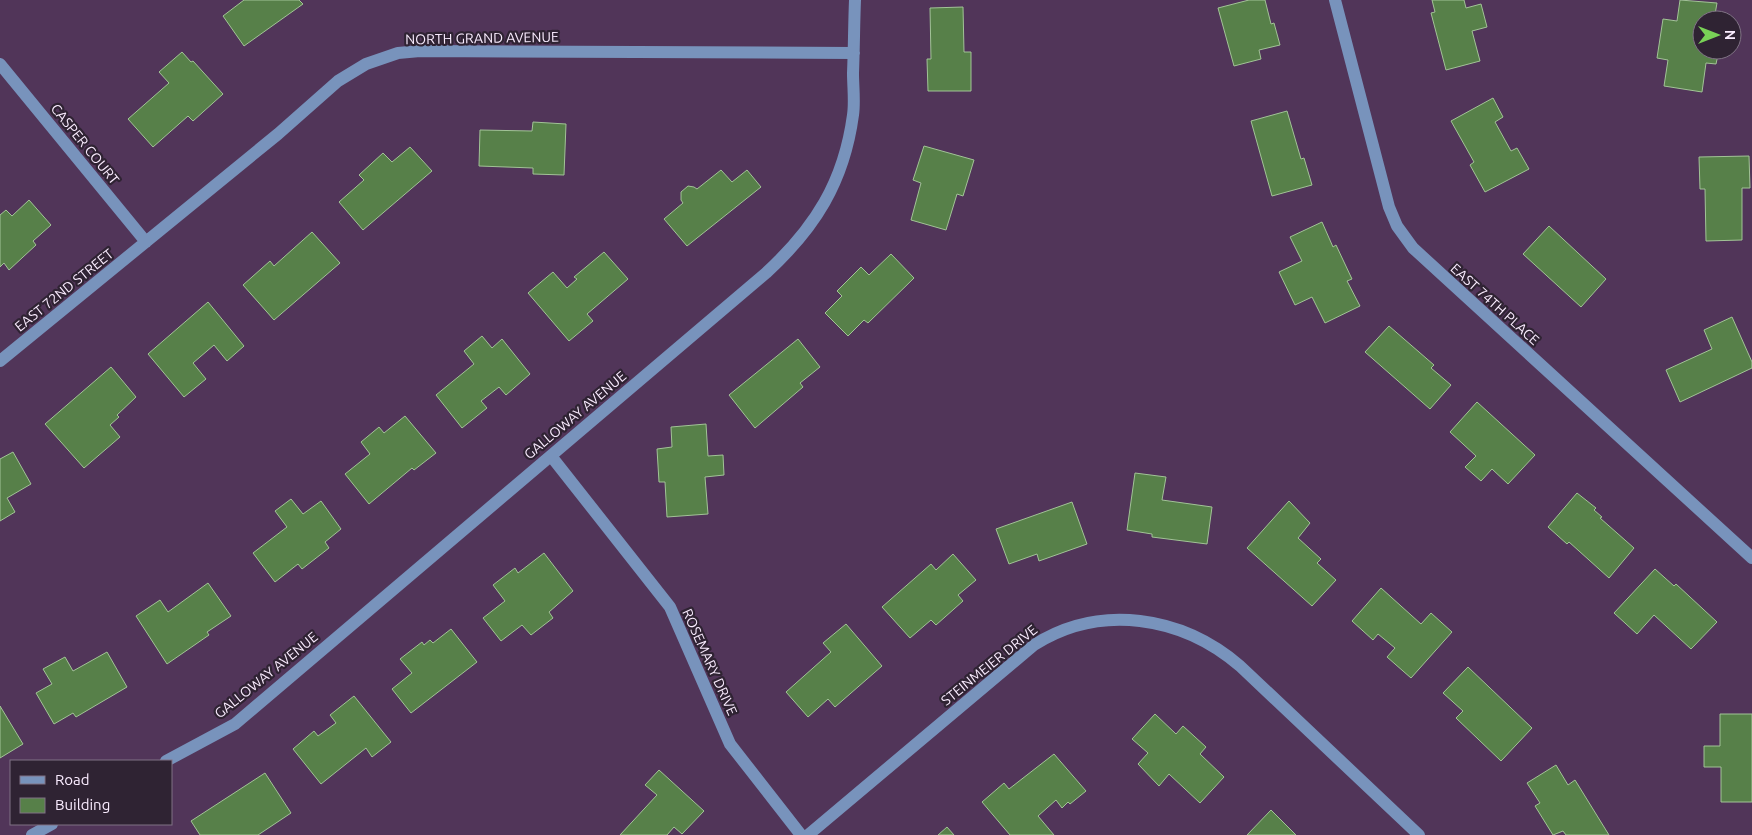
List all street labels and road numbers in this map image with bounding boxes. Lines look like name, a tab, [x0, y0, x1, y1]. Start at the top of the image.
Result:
street label: NORTH GRAND AVENUE	[405, 29, 559, 47]
street label: CASPER COURT	[48, 100, 123, 188]
street label: EAST 72ND STREET	[12, 245, 117, 335]
street label: EAST 74TH PLACE	[1447, 260, 1543, 348]
street label: GALLOWAY AVENUE	[521, 368, 629, 462]
street label: ROSEMARY DRIVE	[679, 606, 741, 718]
street label: STEINMEIER DRIVE	[938, 621, 1040, 709]
street label: GALLOWAY AVENUE	[211, 628, 321, 721]

